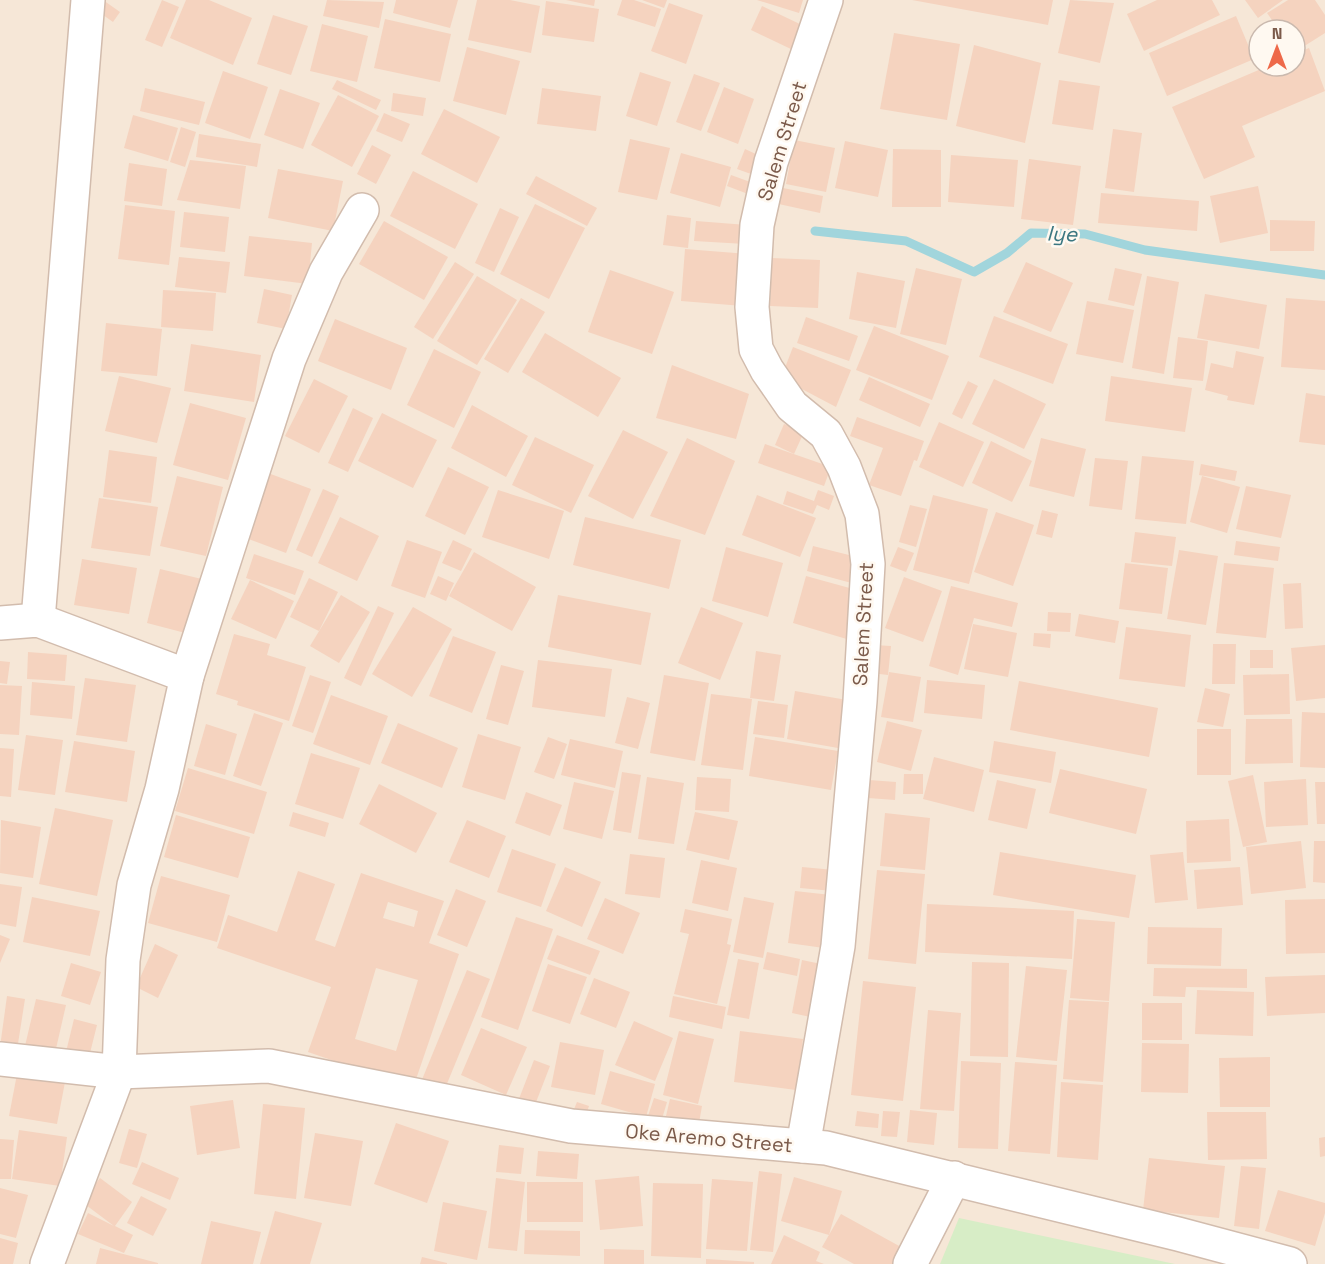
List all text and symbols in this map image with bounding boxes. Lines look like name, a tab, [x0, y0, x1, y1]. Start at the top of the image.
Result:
north arrow	[1247, 18, 1307, 78]
text: N	[1272, 23, 1282, 44]
street label: Salem Street	[751, 78, 813, 204]
water label: Iye	[1046, 219, 1079, 248]
street label: Salem Street	[847, 561, 879, 687]
street label: Oke Aremo Street	[624, 1118, 794, 1158]

